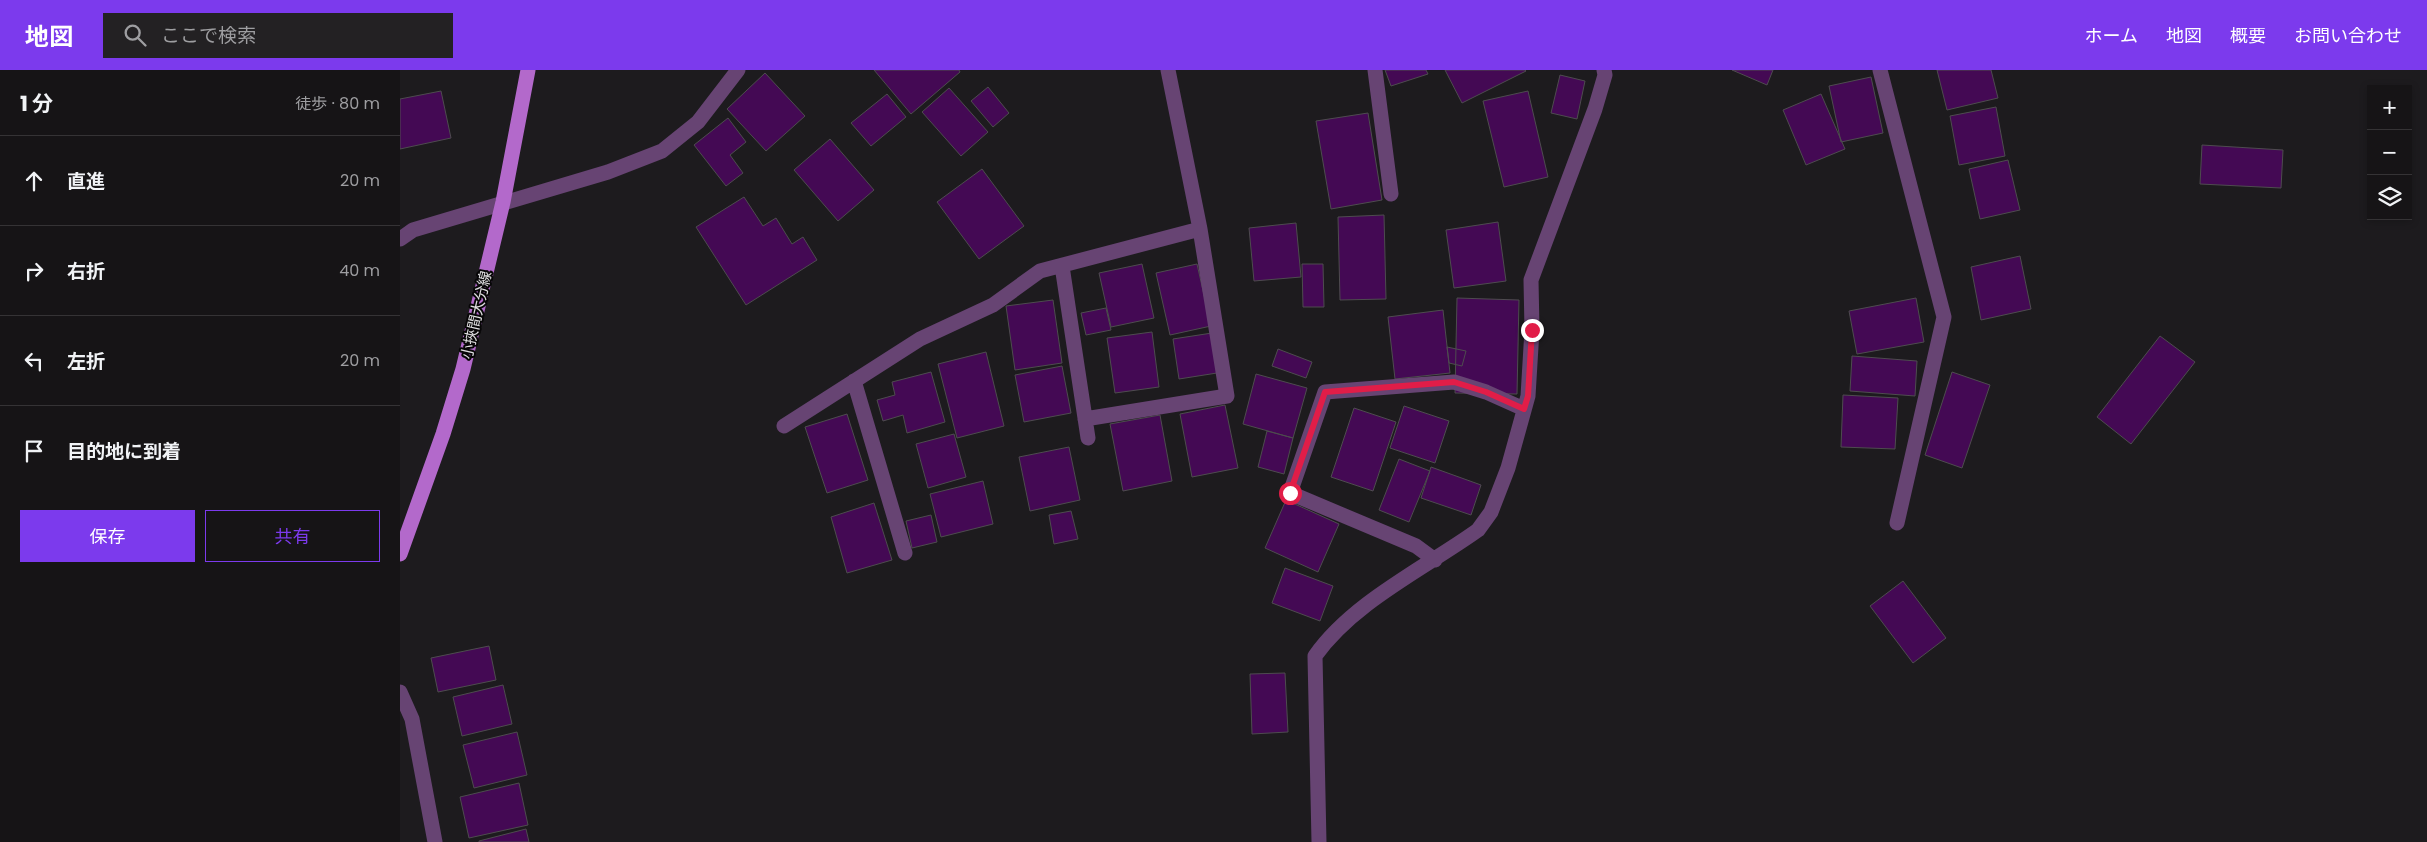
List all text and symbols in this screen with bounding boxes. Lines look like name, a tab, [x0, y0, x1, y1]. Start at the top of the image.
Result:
search box	[103, 13, 453, 58]
text: 地図	[25, 20, 73, 53]
icon: search	[121, 21, 149, 49]
text: ここで検索	[161, 22, 256, 49]
text: ホーム	[2085, 23, 2138, 48]
text: 地図	[2166, 23, 2202, 48]
text: 概要	[2230, 23, 2266, 48]
text: お問い合わせ	[2294, 23, 2402, 48]
map controls	[2367, 85, 2412, 220]
button: +	[2367, 85, 2412, 130]
text: 1 分	[20, 89, 53, 118]
text: 徒歩 · 80 m	[295, 92, 380, 115]
button: −	[2367, 130, 2412, 175]
icon: ahead	[20, 167, 48, 195]
text: 直進	[67, 168, 105, 195]
text: 20 m	[340, 169, 380, 192]
button: layers	[2367, 175, 2412, 220]
icon: right	[20, 257, 48, 285]
text: 右折	[67, 258, 105, 285]
text: 40 m	[339, 259, 380, 282]
street label: 小挾間大分線	[456, 269, 496, 361]
route end	[1521, 319, 1544, 342]
icon: left	[20, 347, 48, 375]
text: 左折	[67, 348, 105, 375]
text: 20 m	[340, 349, 380, 372]
icon: arrive	[20, 437, 48, 465]
text: 目的地に到着	[67, 438, 181, 465]
route start	[1279, 482, 1302, 505]
button: 保存	[20, 510, 195, 562]
button: 共有	[205, 510, 380, 562]

